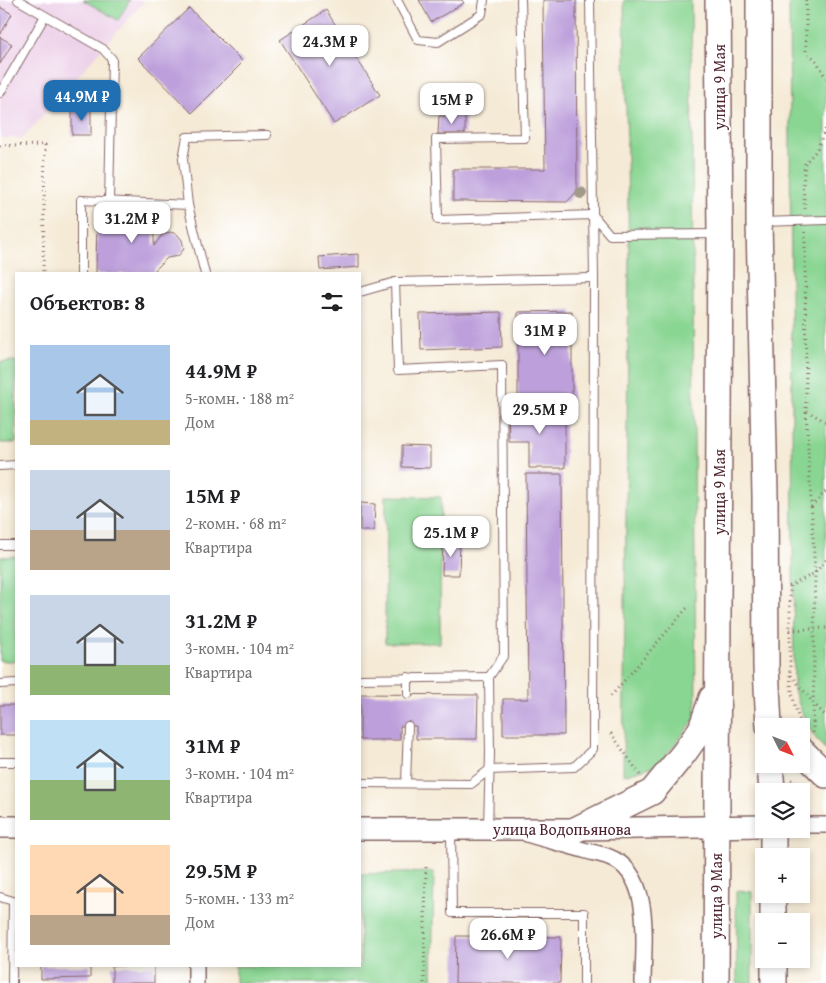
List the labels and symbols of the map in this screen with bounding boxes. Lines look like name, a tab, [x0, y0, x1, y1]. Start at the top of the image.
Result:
pin: 24.3M ₽	[284, 24, 376, 67]
street label: улица 9 Мая	[707, 44, 731, 131]
pin: 44.9M ₽	[36, 80, 128, 122]
pin: 15M ₽	[417, 82, 487, 125]
pin: 31.2M ₽	[86, 202, 178, 244]
pin: 31M ₽	[510, 314, 580, 356]
pin: 29.5M ₽	[494, 392, 586, 435]
street label: улица 9 Мая	[707, 449, 731, 536]
pin: 25.1M ₽	[405, 516, 497, 558]
north arrow	[755, 718, 810, 772]
street label: улица Водопьянова	[492, 817, 632, 841]
street label: улица 9 Мая	[704, 853, 728, 940]
pin: 26.6M ₽	[462, 918, 554, 960]

